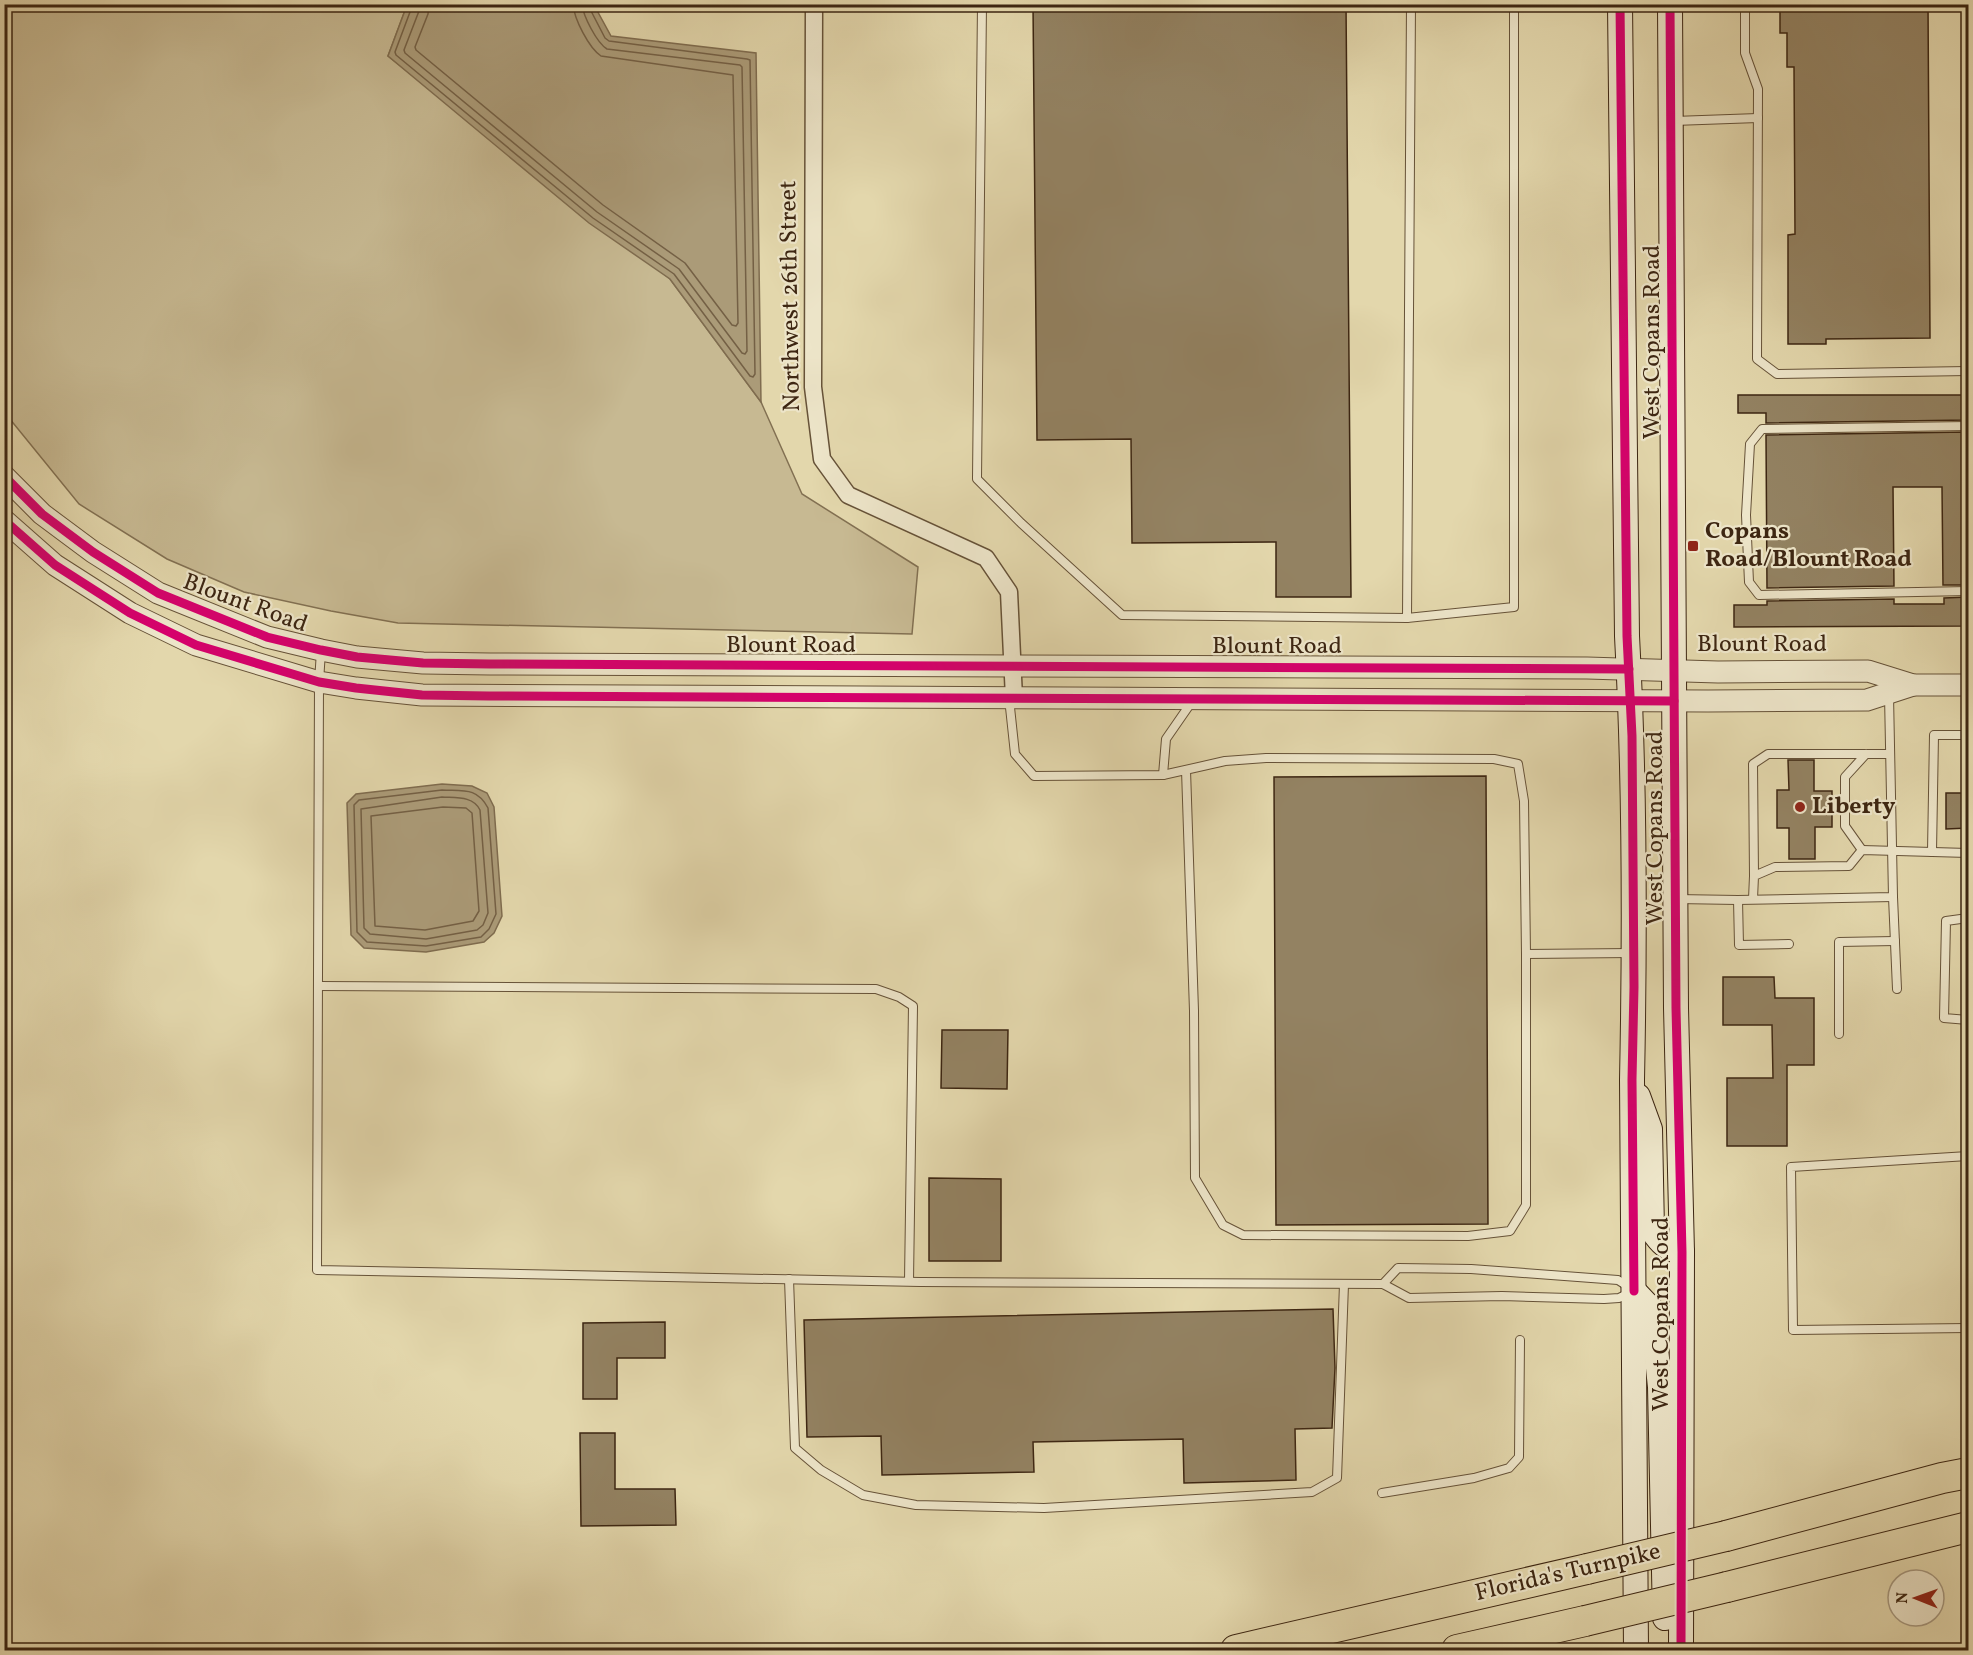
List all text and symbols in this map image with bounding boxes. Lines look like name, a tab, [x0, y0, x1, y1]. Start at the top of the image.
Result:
street label: Northwest 26th Street	[772, 180, 810, 412]
street label: West Copans Road	[1636, 245, 1670, 439]
place label: Copans Road/Blount Road	[1705, 515, 1912, 577]
marker: Copans Road/Blount Road	[1686, 539, 1700, 553]
street label: Blount Road	[178, 566, 312, 642]
street label: Blount Road	[1697, 628, 1827, 662]
street label: Blount Road	[726, 629, 856, 663]
street label: Blount Road	[1212, 630, 1342, 664]
street label: West Copans Road	[1639, 731, 1673, 925]
place label: Liberty	[1812, 790, 1896, 824]
marker: Liberty	[1793, 800, 1807, 814]
street label: West Copans Road	[1645, 1217, 1679, 1411]
street label: Florida's Turnpike	[1472, 1535, 1664, 1611]
north arrow	[1886, 1568, 1946, 1628]
text: N	[1892, 1591, 1914, 1604]

